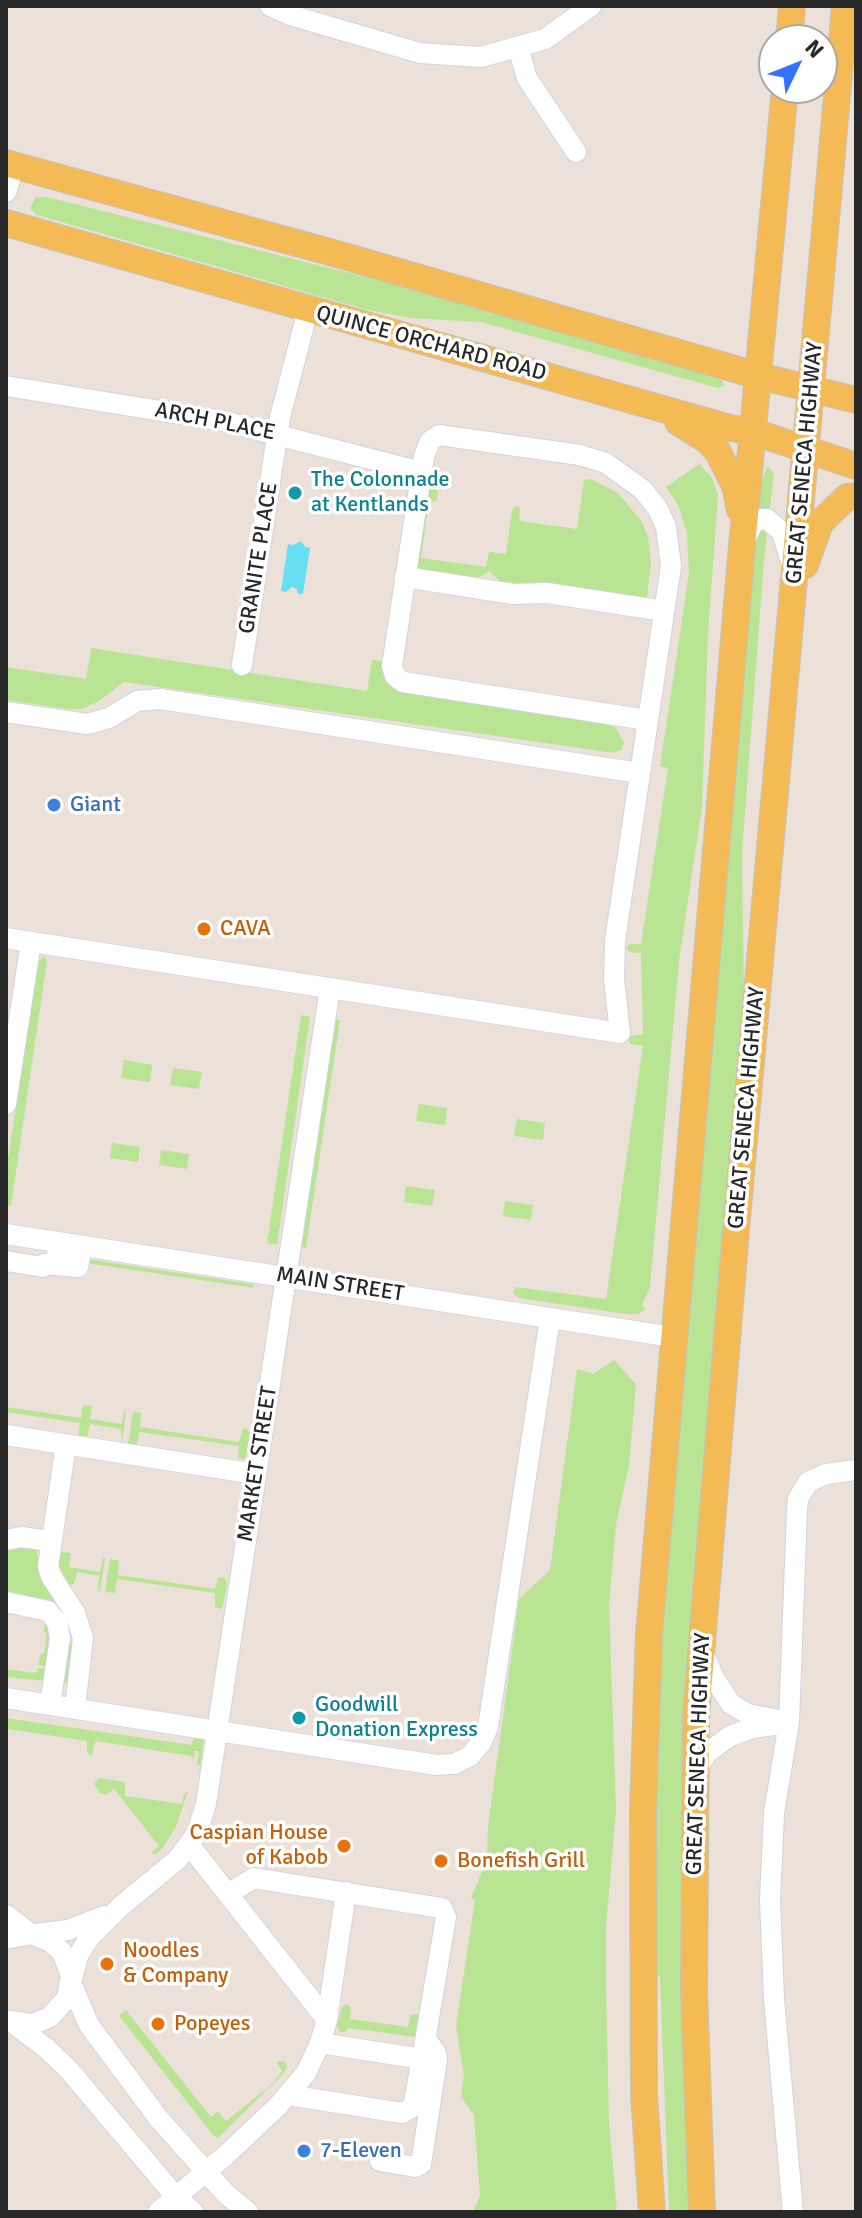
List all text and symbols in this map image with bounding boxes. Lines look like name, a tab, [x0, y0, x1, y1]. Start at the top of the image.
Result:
north arrow	[758, 24, 838, 104]
text: N	[799, 34, 830, 63]
street label: QUINCE ORCHARD ROAD	[313, 301, 549, 387]
street label: GREAT SENECA HIGHWAY	[781, 341, 829, 585]
street label: ARCH PLACE	[153, 397, 277, 447]
place label: The Colonnade at Kentlands	[311, 467, 450, 518]
street label: GRANITE PLACE	[234, 480, 284, 636]
marker: The Colonnade at Kentlands	[286, 484, 304, 502]
place label: Giant	[70, 792, 121, 818]
marker: Giant	[45, 796, 63, 814]
place label: CAVA	[220, 916, 271, 942]
marker: CAVA	[195, 920, 213, 938]
street label: GREAT SENECA HIGHWAY	[723, 986, 771, 1230]
street label: MAIN STREET	[274, 1262, 406, 1308]
street label: MARKET STREET	[233, 1384, 283, 1544]
street label: GREAT SENECA HIGHWAY	[682, 1632, 716, 1876]
place label: Goodwill Donation Express	[315, 1692, 478, 1744]
marker: Goodwill Donation Express	[290, 1709, 308, 1727]
place label: Caspian House of Kabob	[190, 1820, 328, 1872]
marker: Caspian House of Kabob	[335, 1837, 353, 1855]
place label: Bonefish Grill	[457, 1848, 585, 1874]
marker: Bonefish Grill	[432, 1852, 450, 1870]
place label: Noodles & Company	[123, 1938, 228, 1990]
marker: Noodles & Company	[98, 1955, 116, 1973]
place label: Popeyes	[174, 2011, 250, 2037]
marker: Popeyes	[149, 2015, 167, 2033]
place label: 7-Eleven	[320, 2138, 402, 2164]
marker: 7-Eleven	[295, 2142, 313, 2160]

